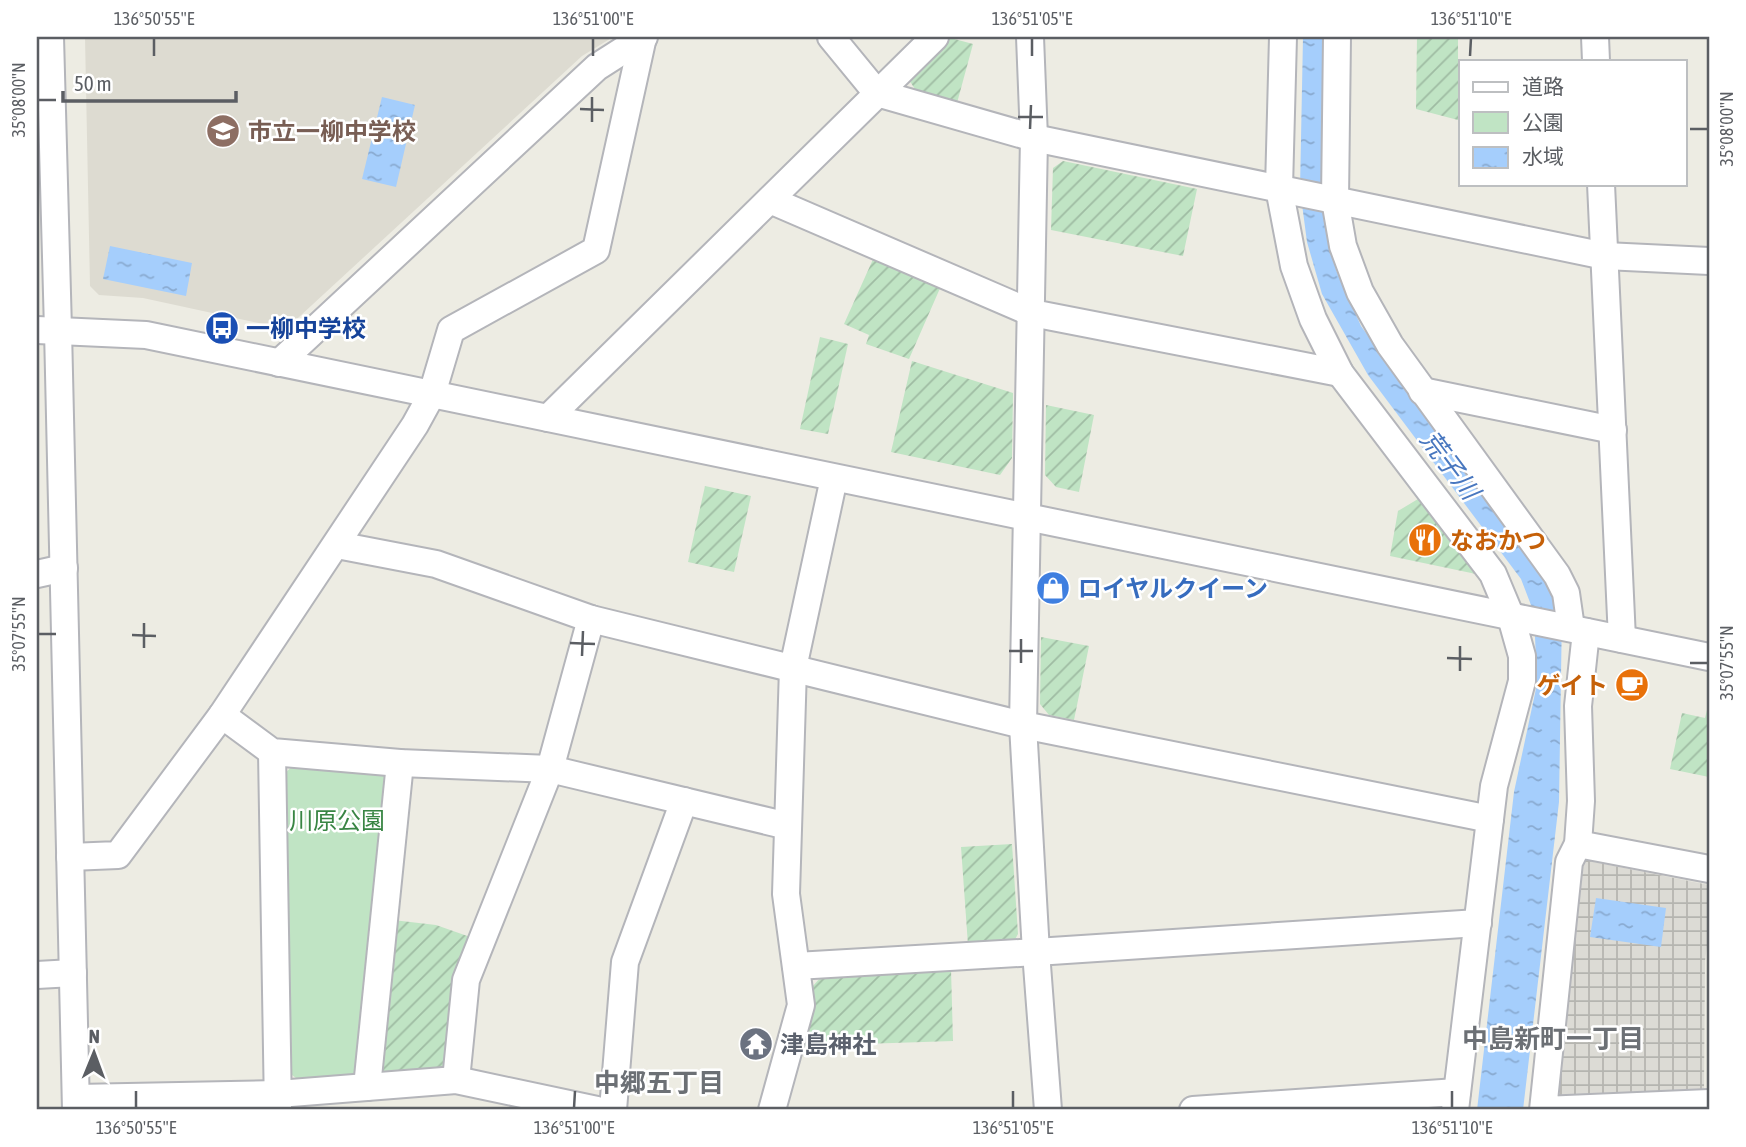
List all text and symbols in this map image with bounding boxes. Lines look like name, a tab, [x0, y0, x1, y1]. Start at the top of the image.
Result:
text: 136°50'55"E	[114, 8, 195, 29]
text: 136°51'00"E	[553, 8, 634, 29]
text: 136°51'05"E	[992, 8, 1073, 29]
text: 136°51'10"E	[1431, 8, 1512, 29]
scale bar	[63, 60, 236, 104]
legend	[1459, 60, 1686, 186]
text: 35°08'00"N	[8, 62, 29, 138]
text: 50 m	[74, 71, 112, 95]
text: 道路	[1522, 74, 1564, 98]
text: 35°08'00"N	[1716, 91, 1737, 167]
text: 公園	[1522, 110, 1564, 134]
school or university icon: 市立一柳中学校	[204, 112, 242, 150]
place label: 市立一柳中学校	[248, 118, 416, 145]
text: 水域	[1522, 144, 1564, 168]
bus stop icon: 一柳中学校	[203, 309, 241, 347]
place label: 一柳中学校	[246, 315, 366, 342]
water label: 荒子川	[1415, 425, 1487, 508]
restaurant icon: なおかつ	[1406, 521, 1444, 559]
place label: なおかつ	[1450, 527, 1546, 554]
shop icon: ロイヤルクイーン	[1034, 569, 1072, 607]
place label: ロイヤルクイーン	[1078, 575, 1268, 602]
text: 35°07'55"N	[8, 596, 29, 672]
text: 35°07'55"N	[1716, 625, 1737, 701]
cafe icon: ゲイト	[1613, 666, 1651, 704]
place label: ゲイト	[1536, 672, 1608, 699]
park label: 川原公園	[289, 807, 385, 834]
north arrow	[60, 1018, 130, 1088]
district label: 中島新町一丁目	[1462, 1024, 1644, 1054]
text: N	[88, 1025, 100, 1047]
temple icon: 津島神社	[737, 1025, 775, 1063]
place label: 津島神社	[780, 1031, 876, 1058]
district label: 中郷五丁目	[594, 1068, 724, 1098]
text: 136°50'55"E	[96, 1117, 177, 1138]
text: 136°51'00"E	[534, 1117, 615, 1138]
text: 136°51'05"E	[973, 1117, 1054, 1138]
text: 136°51'10"E	[1412, 1117, 1493, 1138]

